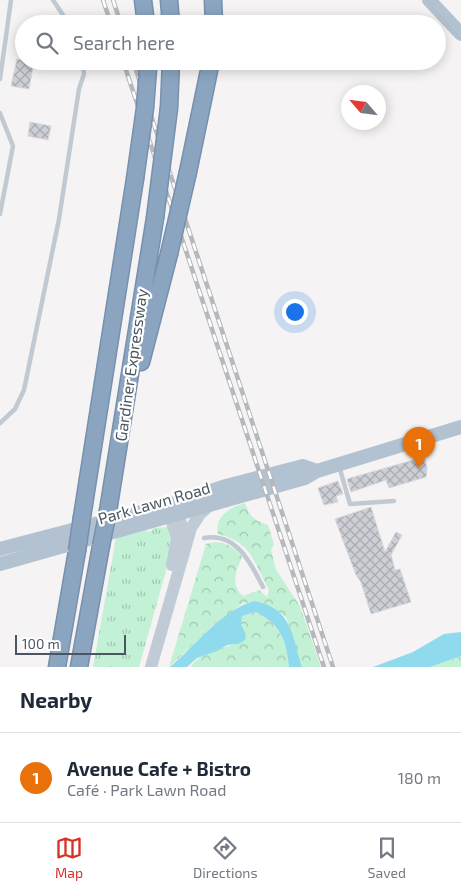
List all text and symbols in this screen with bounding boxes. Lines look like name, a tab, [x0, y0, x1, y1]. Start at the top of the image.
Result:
search box	[15, 15, 446, 70]
icon: search	[33, 29, 61, 57]
text: Search here	[73, 31, 175, 54]
north arrow	[341, 85, 386, 130]
street label: Gardiner Expressway	[110, 287, 151, 442]
your location	[282, 299, 308, 325]
pin: 1	[403, 427, 435, 468]
street label: Park Lawn Road	[95, 477, 212, 528]
scale bar	[15, 632, 126, 655]
text: 100 m	[22, 635, 60, 652]
text: Nearby	[20, 687, 92, 712]
text: Avenue Cafe + Bistro	[67, 757, 251, 780]
text: 1	[33, 768, 39, 787]
text: 180 m	[398, 768, 441, 787]
text: Café · Park Lawn Road	[67, 780, 226, 799]
tab: Map	[55, 834, 83, 881]
tab: Directions	[193, 834, 258, 881]
tab: Saved	[368, 834, 406, 881]

